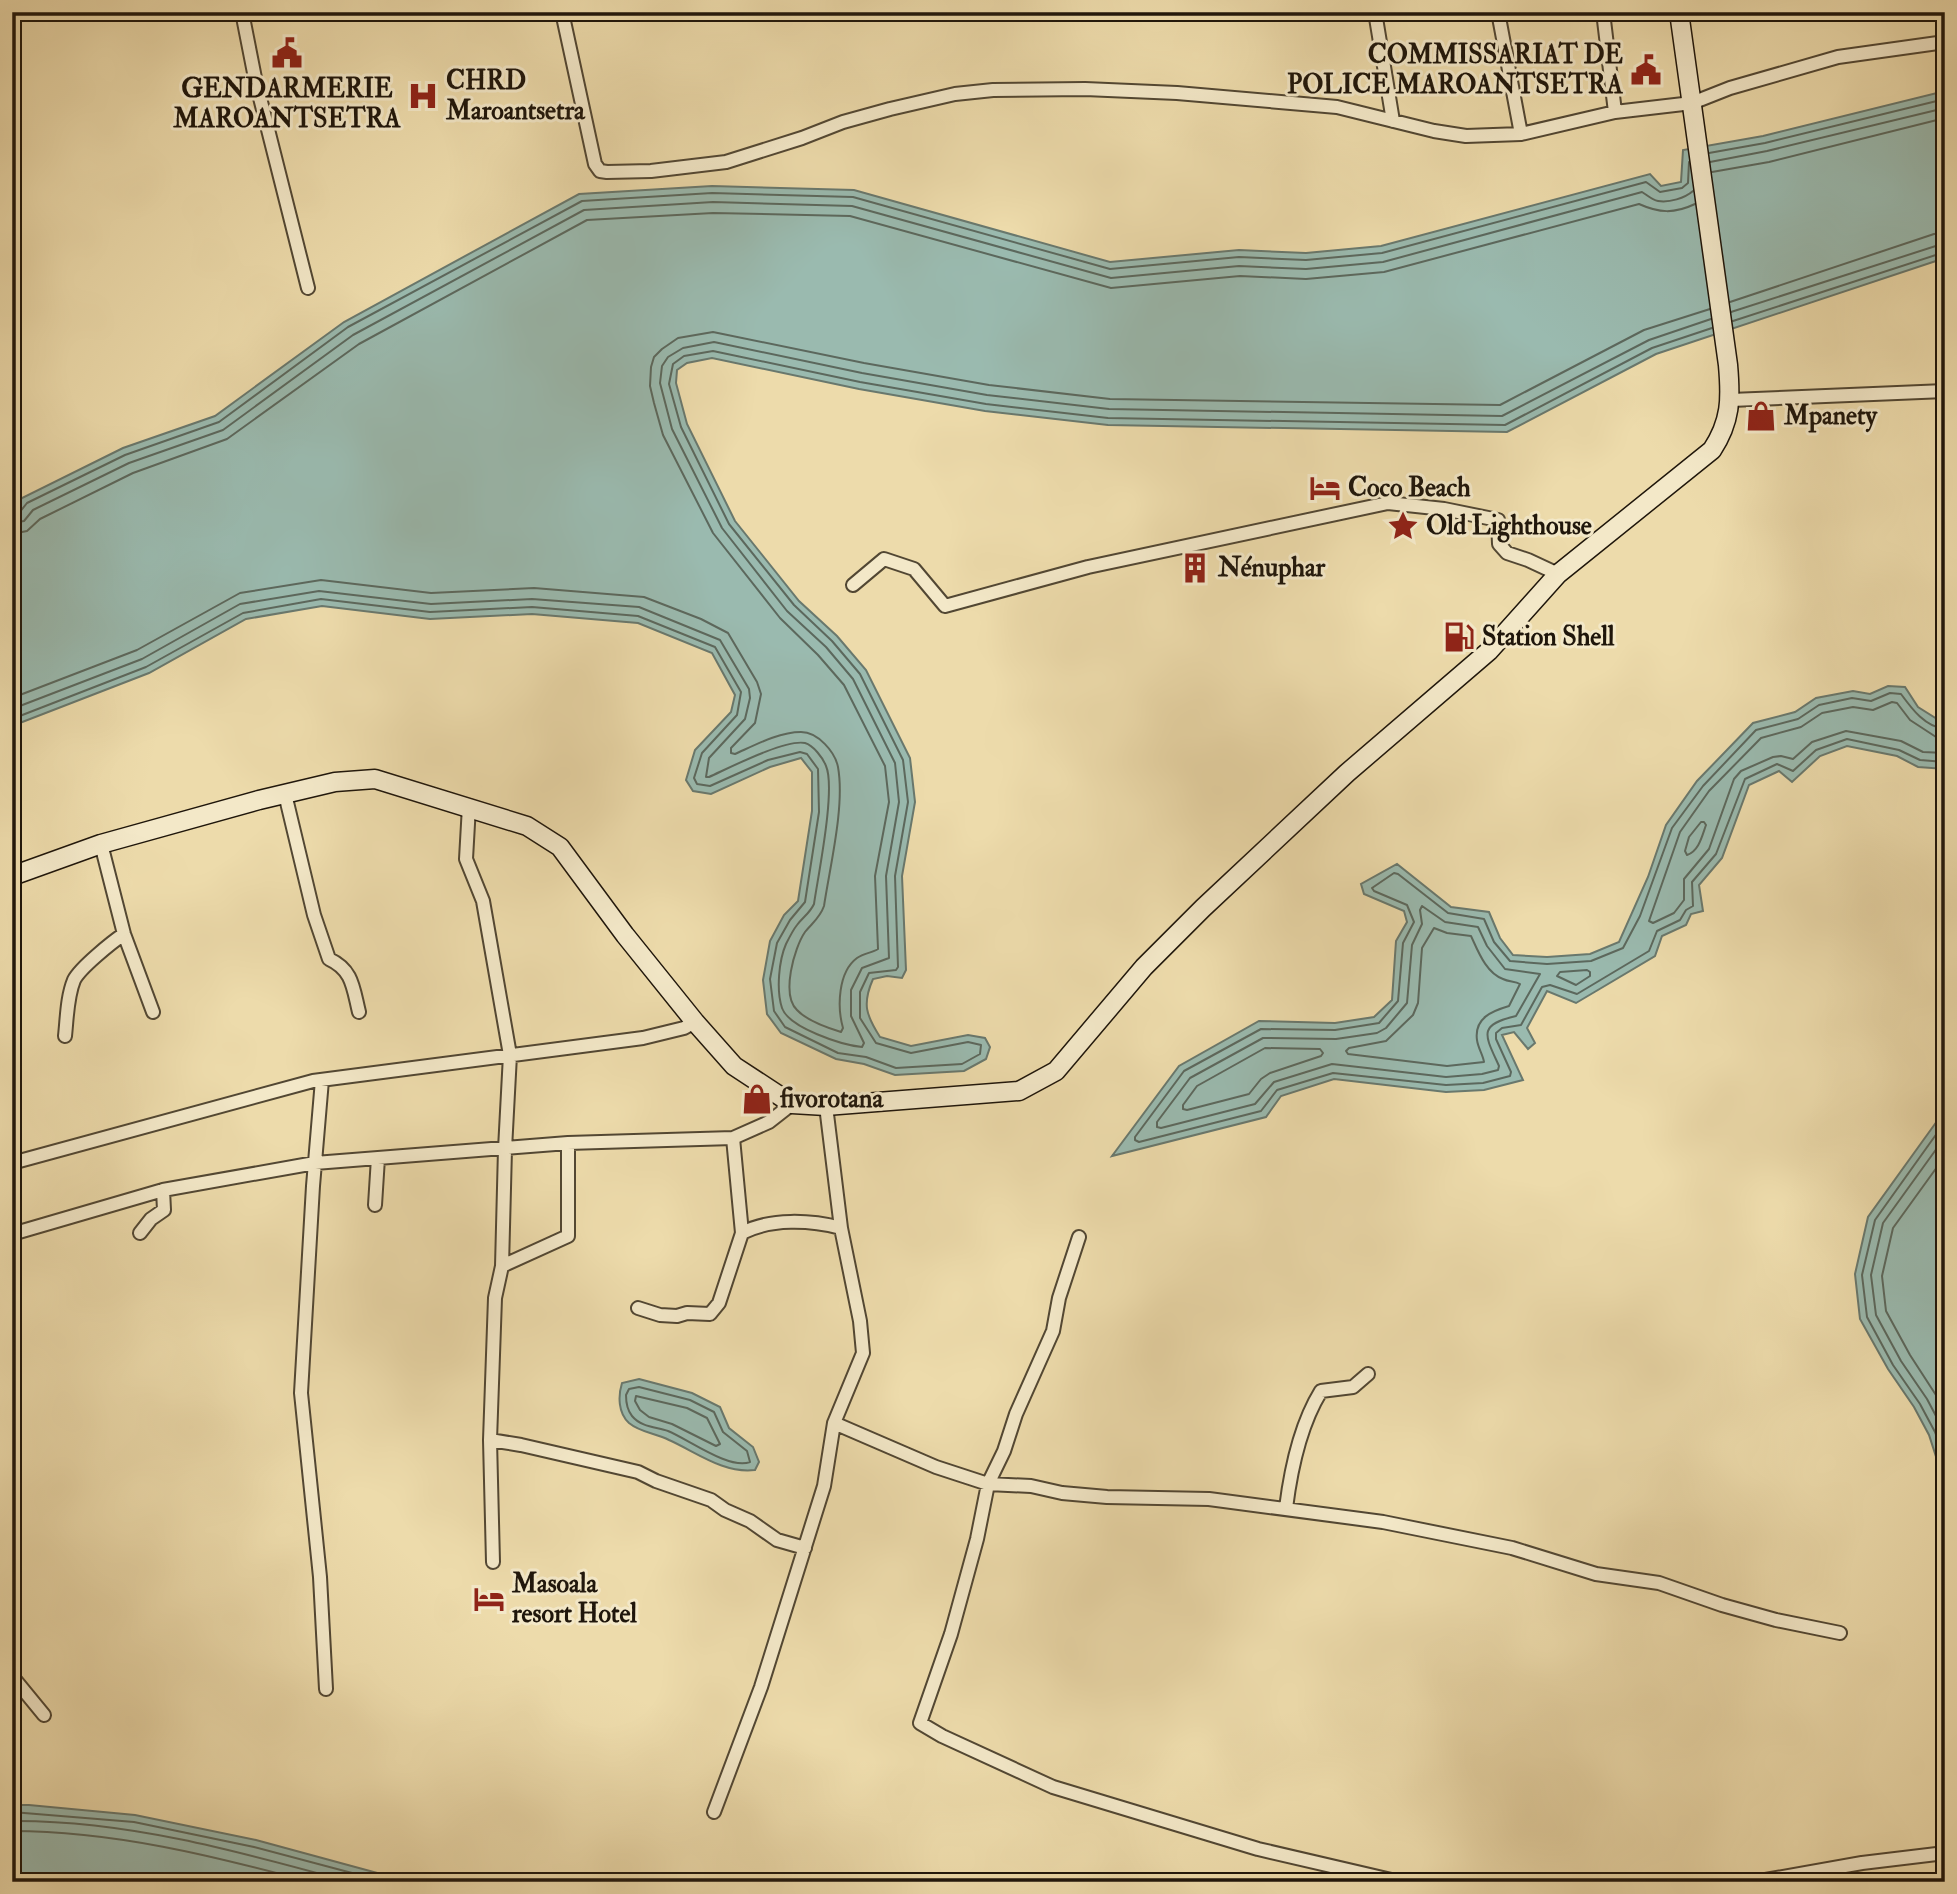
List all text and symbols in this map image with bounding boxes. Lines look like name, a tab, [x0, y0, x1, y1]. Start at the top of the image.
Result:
public building icon: GENDARMERIE MAROANTSETRA	[270, 36, 304, 70]
place label: COMMISSARIAT DE POLICE MAROANTSETRA	[1287, 39, 1623, 101]
public building icon: COMMISSARIAT DE POLICE MAROANTSETRA	[1629, 53, 1663, 87]
place label: CHRD Maroantsetra	[445, 65, 586, 127]
place label: GENDARMERIE MAROANTSETRA	[172, 73, 401, 135]
hospital icon: CHRD Maroantsetra	[406, 79, 440, 113]
shop icon: Mpanety	[1744, 399, 1778, 433]
place label: Mpanety	[1783, 400, 1878, 433]
hotel icon: Coco Beach	[1308, 471, 1342, 505]
place label: Coco Beach	[1348, 472, 1471, 504]
place icon: Old Lighthouse	[1386, 509, 1420, 543]
place label: Old Lighthouse	[1426, 510, 1592, 543]
building icon: Nénuphar	[1178, 551, 1212, 585]
place label: Nénuphar	[1217, 552, 1326, 585]
fuel station icon: Station Shell	[1442, 620, 1476, 654]
place label: Station Shell	[1482, 621, 1615, 653]
shop icon: fivorotana	[740, 1082, 774, 1116]
place label: fivorotana	[779, 1083, 884, 1115]
place label: Masoala resort Hotel	[511, 1568, 637, 1630]
hotel icon: Masoala resort Hotel	[472, 1582, 506, 1616]

